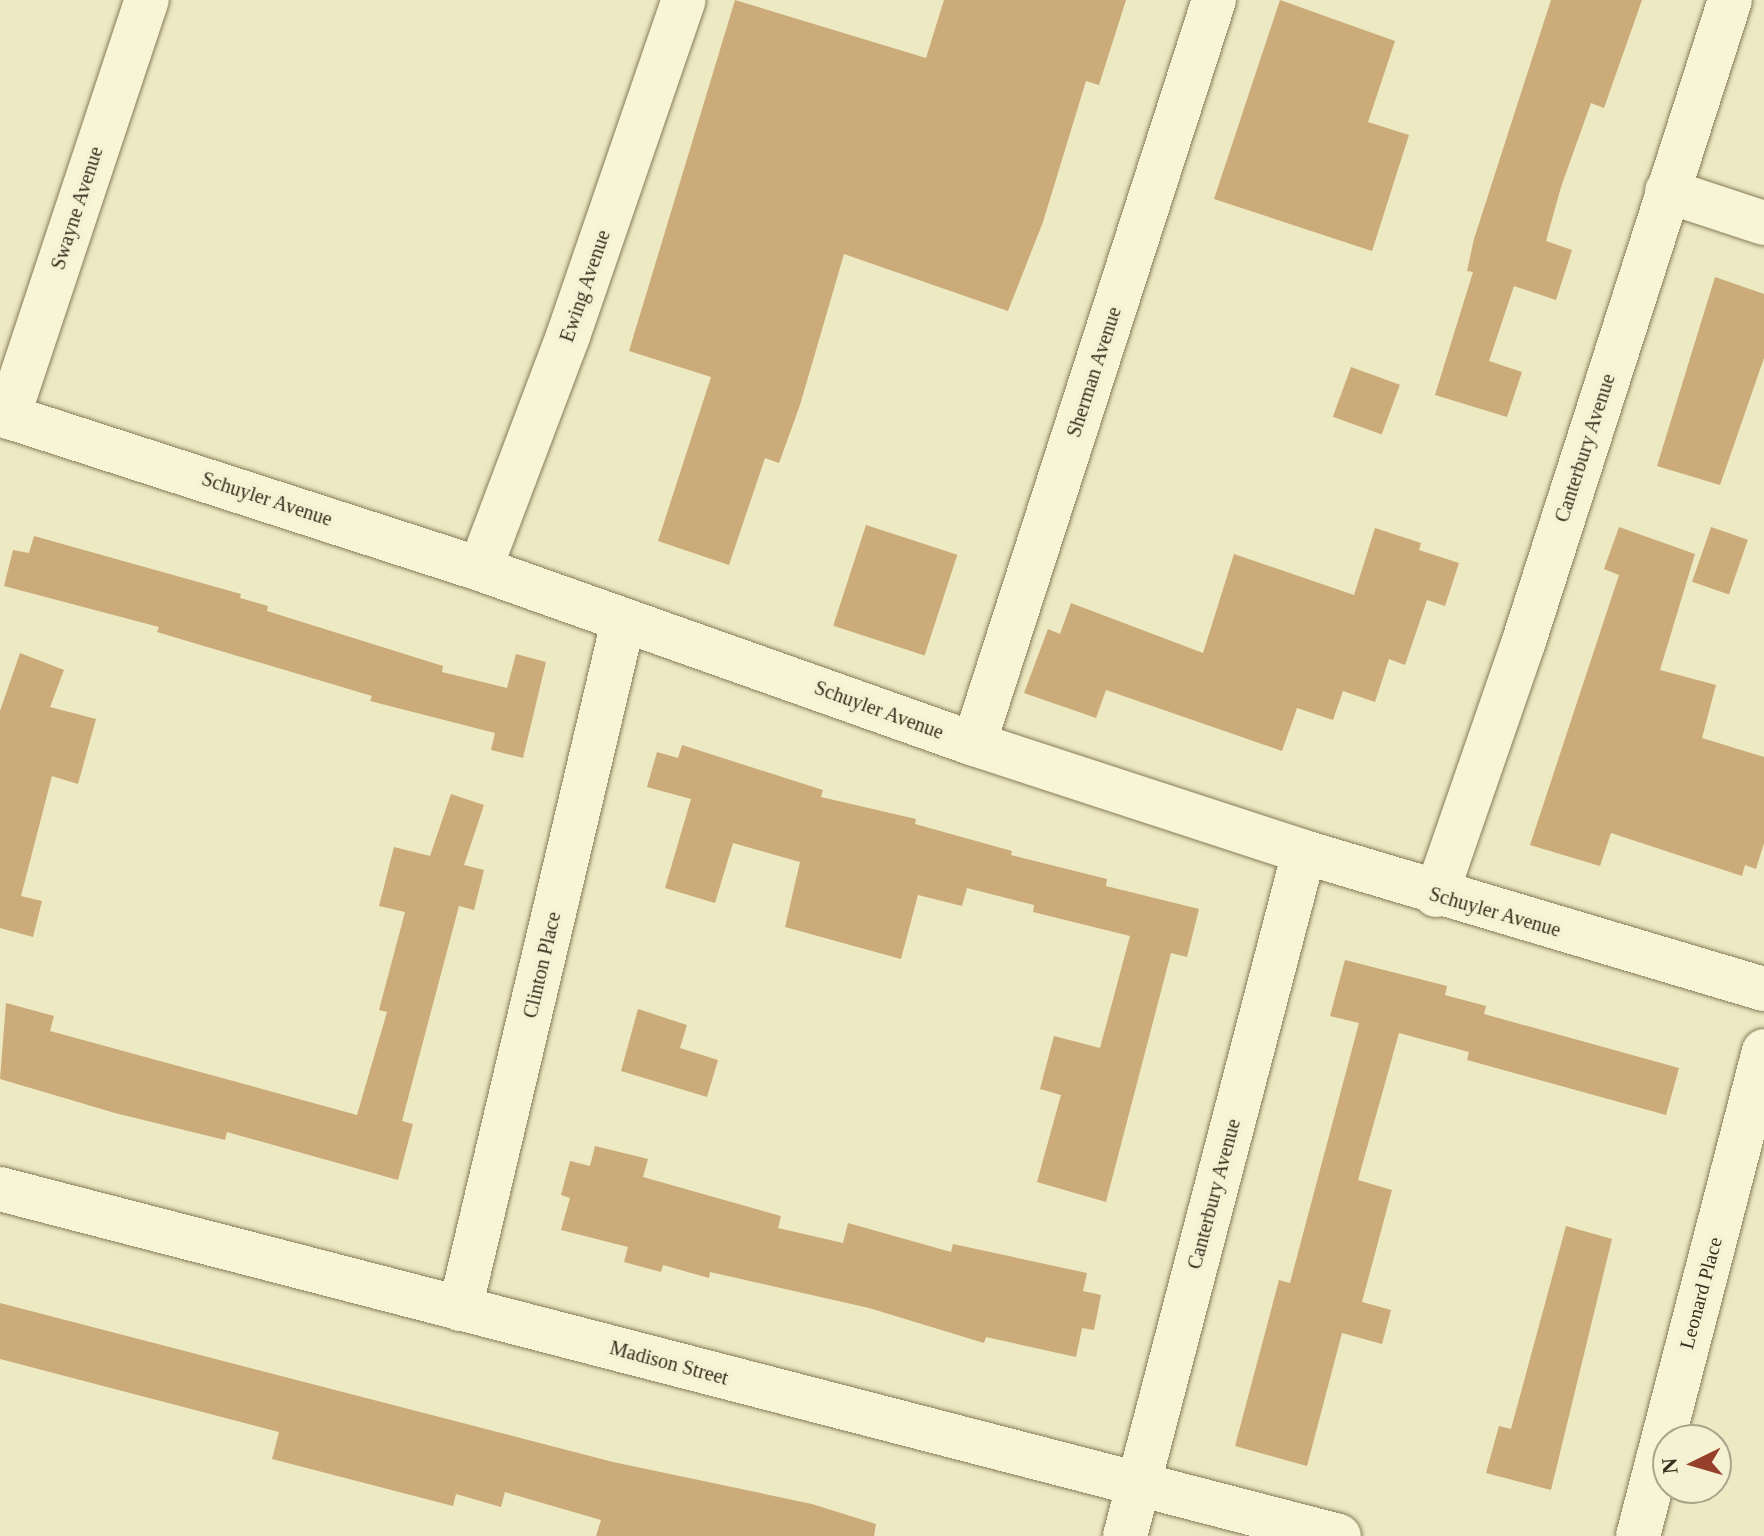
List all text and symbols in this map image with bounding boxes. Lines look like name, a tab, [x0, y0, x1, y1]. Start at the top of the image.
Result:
street label: Swayne Avenue	[46, 143, 108, 273]
street label: Ewing Avenue	[554, 226, 616, 346]
street label: Sherman Avenue	[1061, 303, 1127, 441]
street label: Canterbury Avenue	[1550, 370, 1620, 526]
street label: Schuyler Avenue	[198, 466, 336, 532]
street label: Schuyler Avenue	[811, 675, 947, 745]
street label: Schuyler Avenue	[1426, 882, 1564, 942]
street label: Clinton Place	[518, 910, 566, 1020]
street label: Canterbury Avenue	[1182, 1116, 1246, 1272]
street label: Leonard Place	[1675, 1234, 1727, 1352]
street label: Madison Street	[607, 1336, 731, 1390]
north arrow	[1652, 1424, 1732, 1504]
text: N	[1656, 1457, 1683, 1475]

